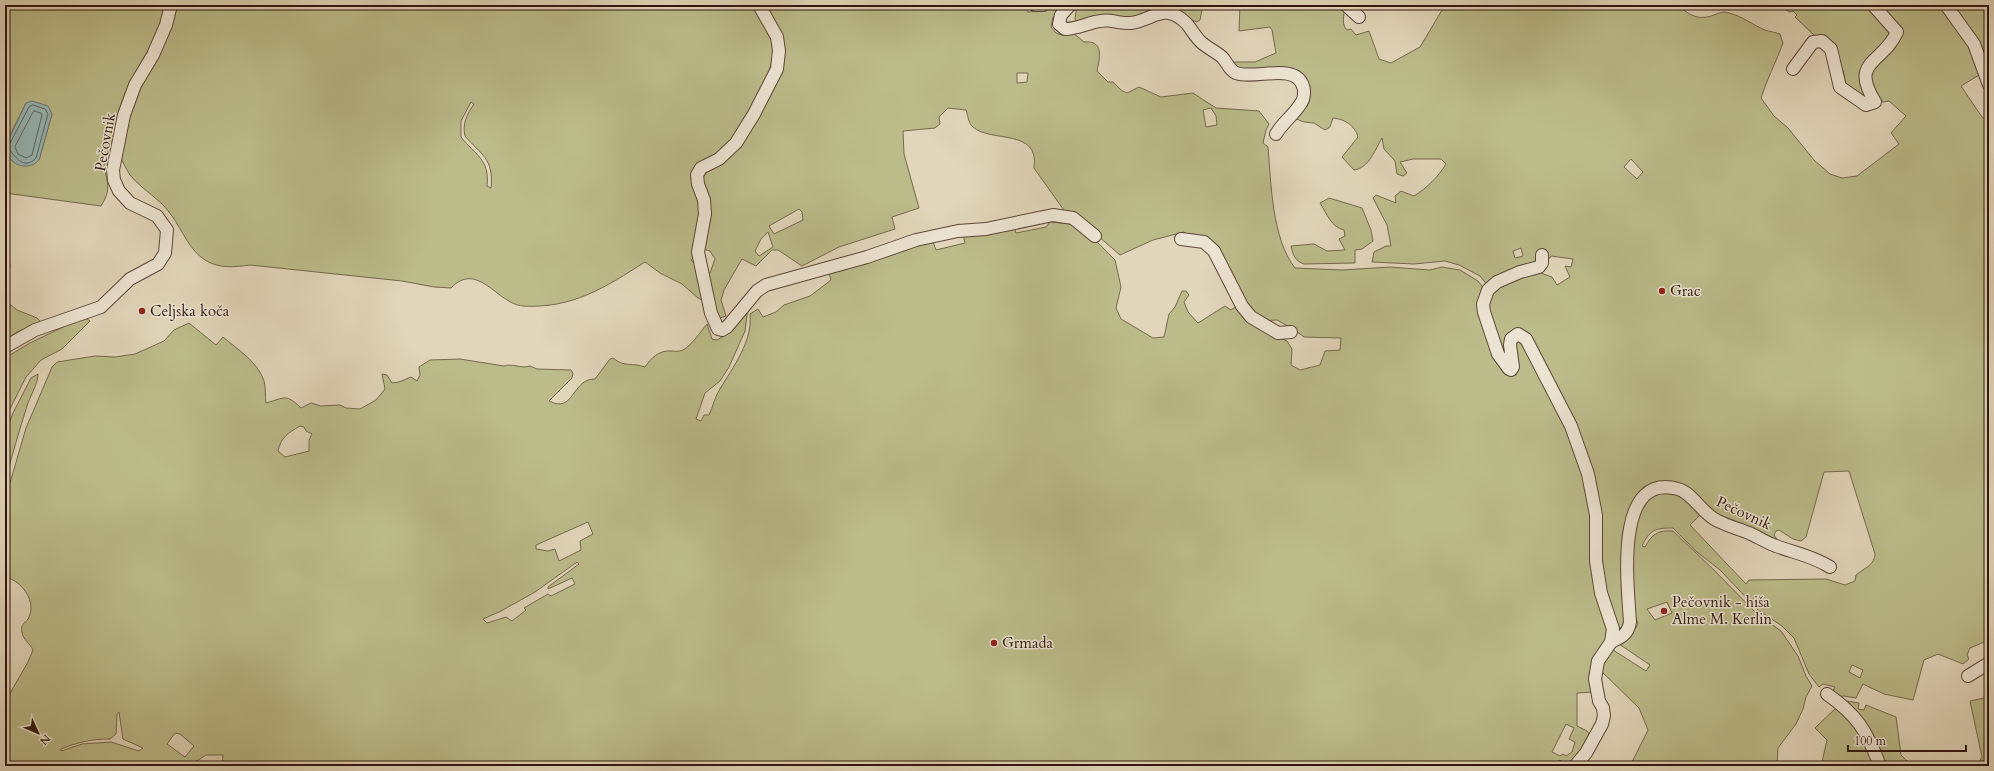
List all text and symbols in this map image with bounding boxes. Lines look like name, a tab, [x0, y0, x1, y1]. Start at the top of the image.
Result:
street label: Pečovnik	[90, 111, 120, 173]
place label: Grac	[1670, 281, 1701, 301]
marker: Grac	[1657, 286, 1667, 296]
place label: Celjska koča	[150, 301, 230, 321]
marker: Celjska koča	[137, 306, 147, 316]
street label: Pečovnik	[1713, 491, 1775, 535]
place label: Pečovnik - hiša Alme M. Kerlin	[1672, 592, 1772, 629]
marker: Pečovnik - hiša Alme M. Kerlin	[1659, 606, 1669, 616]
place label: Grmada	[1002, 633, 1053, 653]
marker: Grmada	[989, 638, 999, 648]
north arrow	[18, 713, 58, 753]
scale bar	[1848, 727, 1966, 753]
text: N	[36, 731, 54, 749]
text: 100 m	[1854, 733, 1887, 749]

